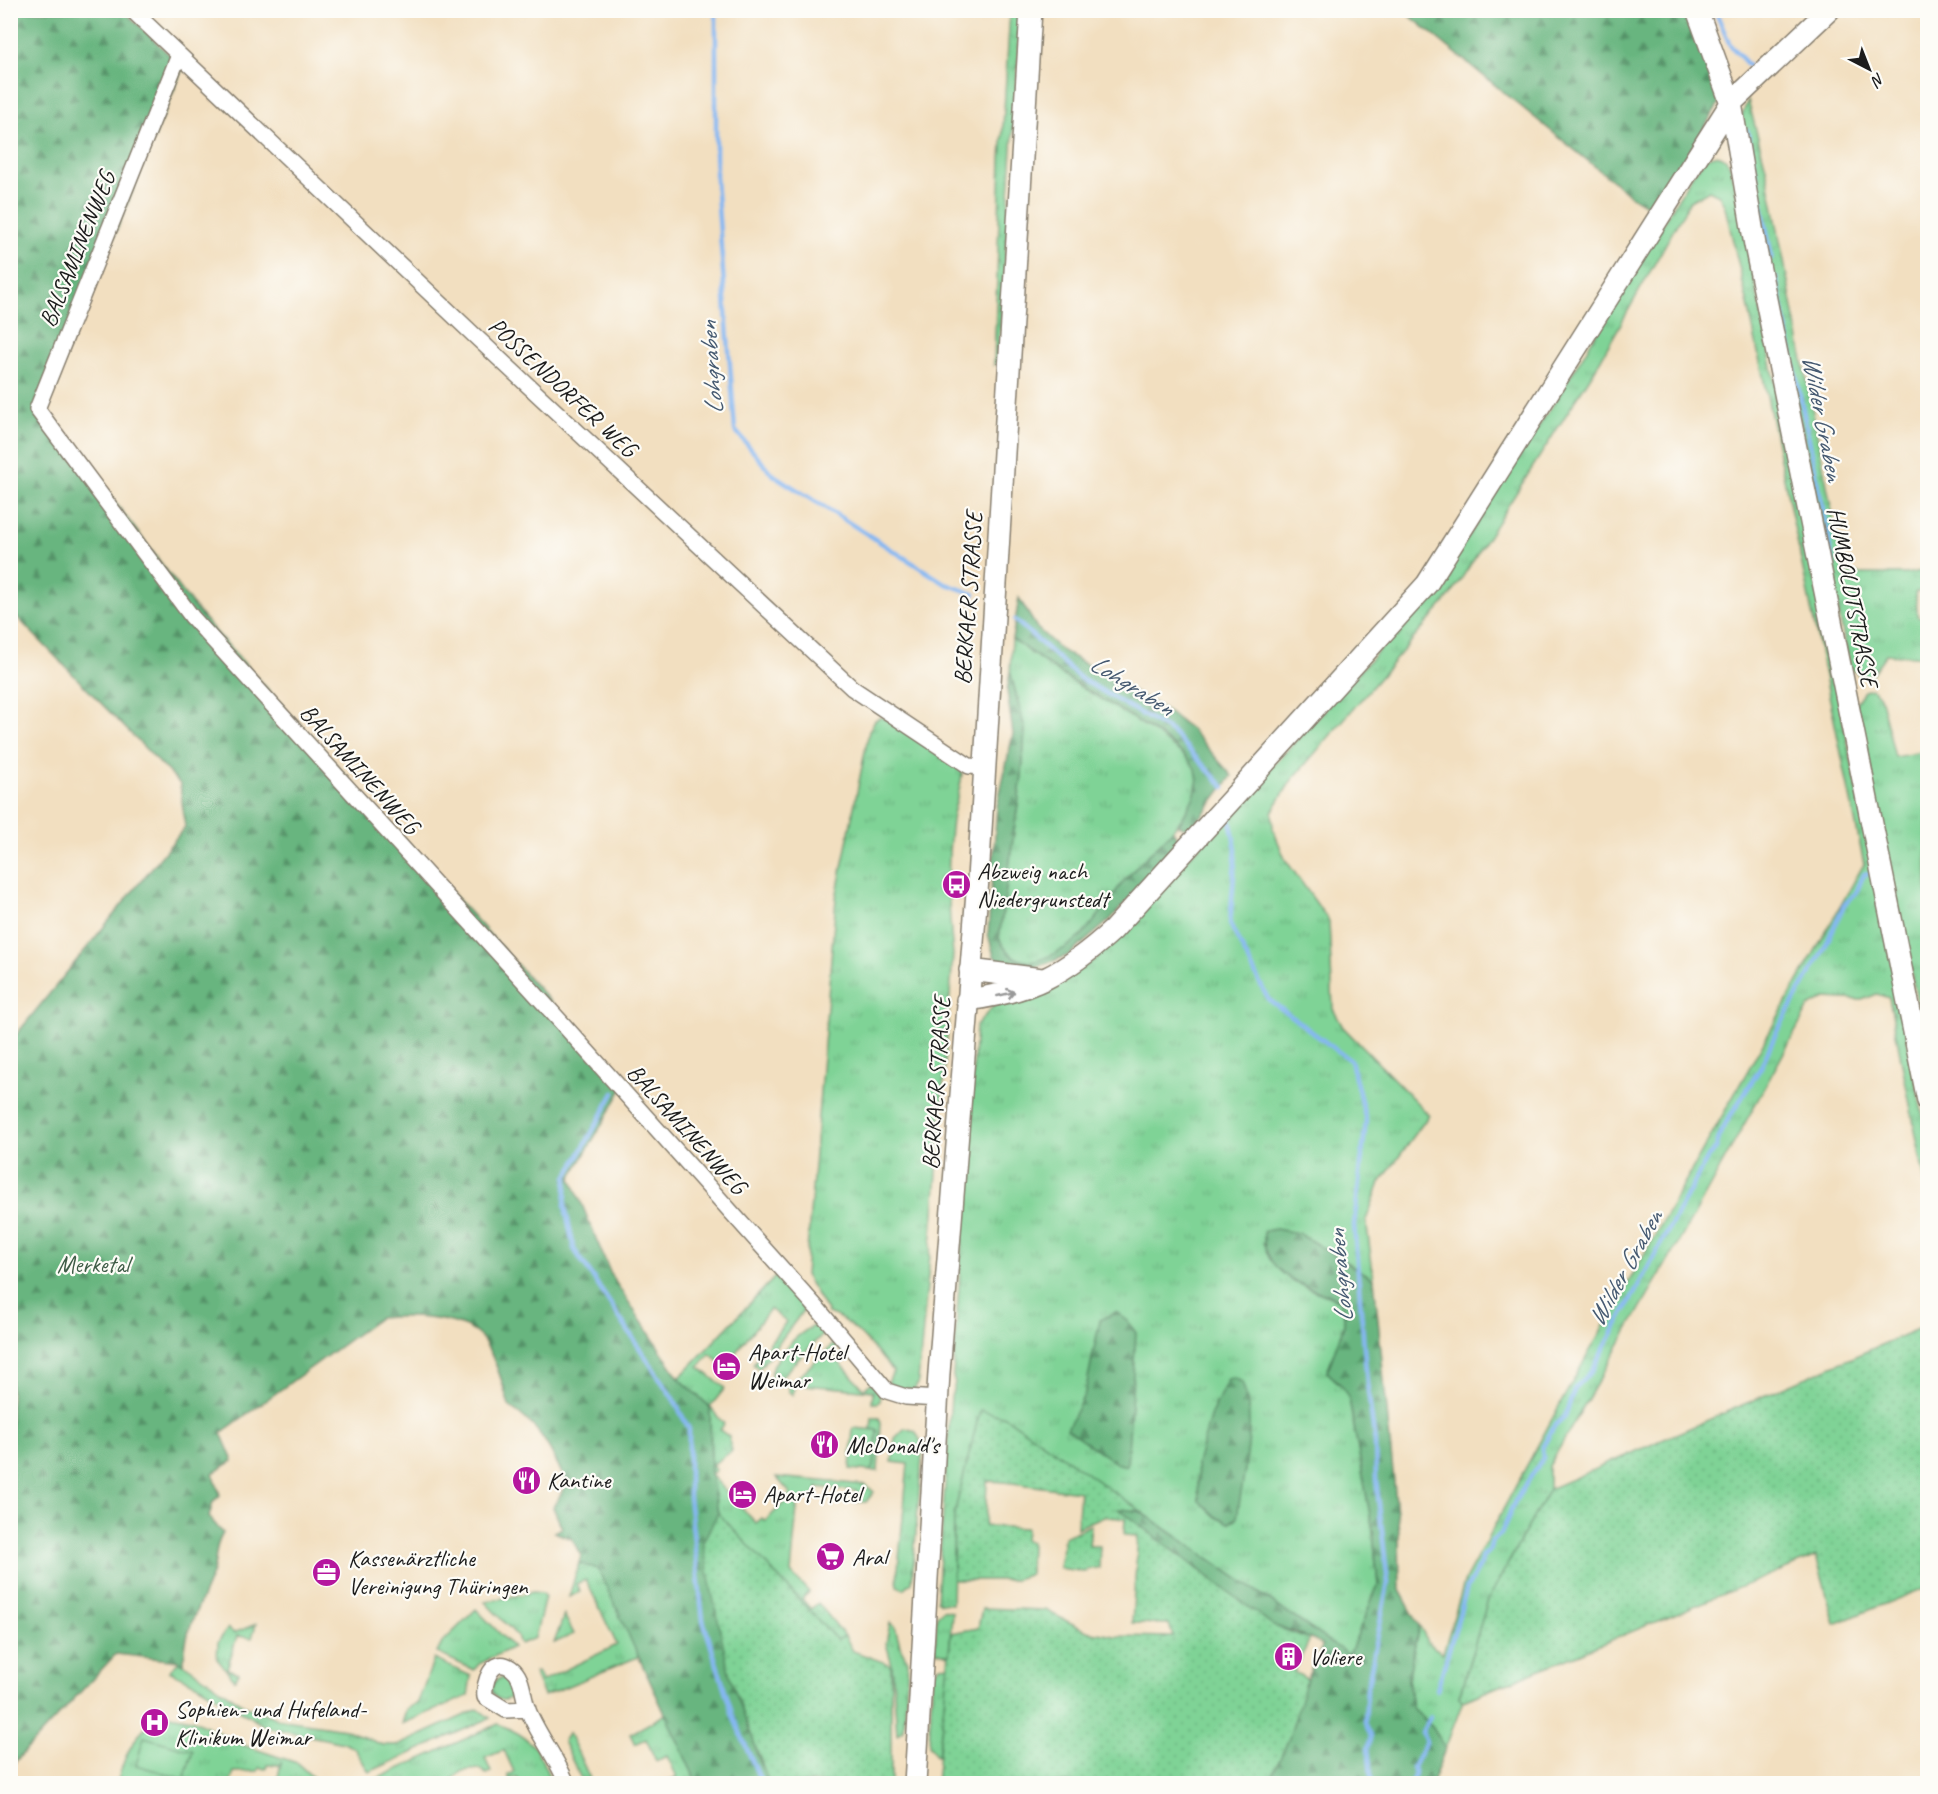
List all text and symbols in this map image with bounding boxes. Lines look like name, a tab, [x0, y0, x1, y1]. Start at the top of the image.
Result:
north arrow	[1839, 39, 1899, 99]
text: N	[1866, 69, 1889, 92]
street label: BALSAMINENWEG	[32, 165, 123, 331]
street label: POSSENDORFER WEG	[483, 311, 645, 465]
water label: Lohgraben	[691, 318, 731, 415]
water label: Wilder Graben	[1795, 352, 1852, 486]
street label: HUMBOLDTSTRASSE	[1821, 505, 1886, 692]
street label: BERKAER STRASSE	[947, 508, 989, 686]
water label: Lohgraben	[1084, 646, 1182, 725]
street label: BALSAMINENWEG	[294, 698, 428, 842]
place label: Abzweig nach Niedergrunstedt	[977, 856, 1111, 914]
bus stop icon: Abzweig nach Niedergrunstedt	[940, 869, 972, 901]
one-way arrow	[996, 988, 1015, 999]
street label: BERKAER STRASSE	[915, 993, 957, 1171]
street label: BALSAMINENWEG	[621, 1058, 755, 1202]
water label: Wilder Graben	[1580, 1202, 1671, 1332]
water label: Lohgraben	[1319, 1226, 1360, 1324]
park label: Merketal	[57, 1249, 133, 1279]
place label: Apart-Hotel Weimar	[748, 1337, 850, 1395]
hotel icon: Apart-Hotel Weimar	[711, 1350, 743, 1382]
restaurant icon: McDonald's	[809, 1429, 841, 1461]
place label: McDonald's	[846, 1430, 942, 1460]
restaurant icon: Kantine	[510, 1464, 542, 1496]
place label: Kantine	[547, 1465, 613, 1495]
hotel icon: Apart-Hotel	[726, 1478, 758, 1510]
place label: Apart-Hotel	[763, 1479, 865, 1509]
supermarket icon: Aral	[815, 1541, 847, 1573]
place label: Aral	[852, 1542, 891, 1572]
place label: Kassenärztliche Vereinigung Thüringen	[348, 1543, 529, 1601]
office icon: Kassenärztliche Vereinigung Thüringen	[311, 1556, 343, 1588]
building icon: Voliere	[1272, 1641, 1304, 1673]
place label: Voliere	[1309, 1642, 1363, 1672]
place label: Sophien- und Hufeland- Klinikum Weimar	[175, 1694, 367, 1752]
hospital icon: Sophien- und Hufeland- Klinikum Weimar	[138, 1707, 170, 1739]

